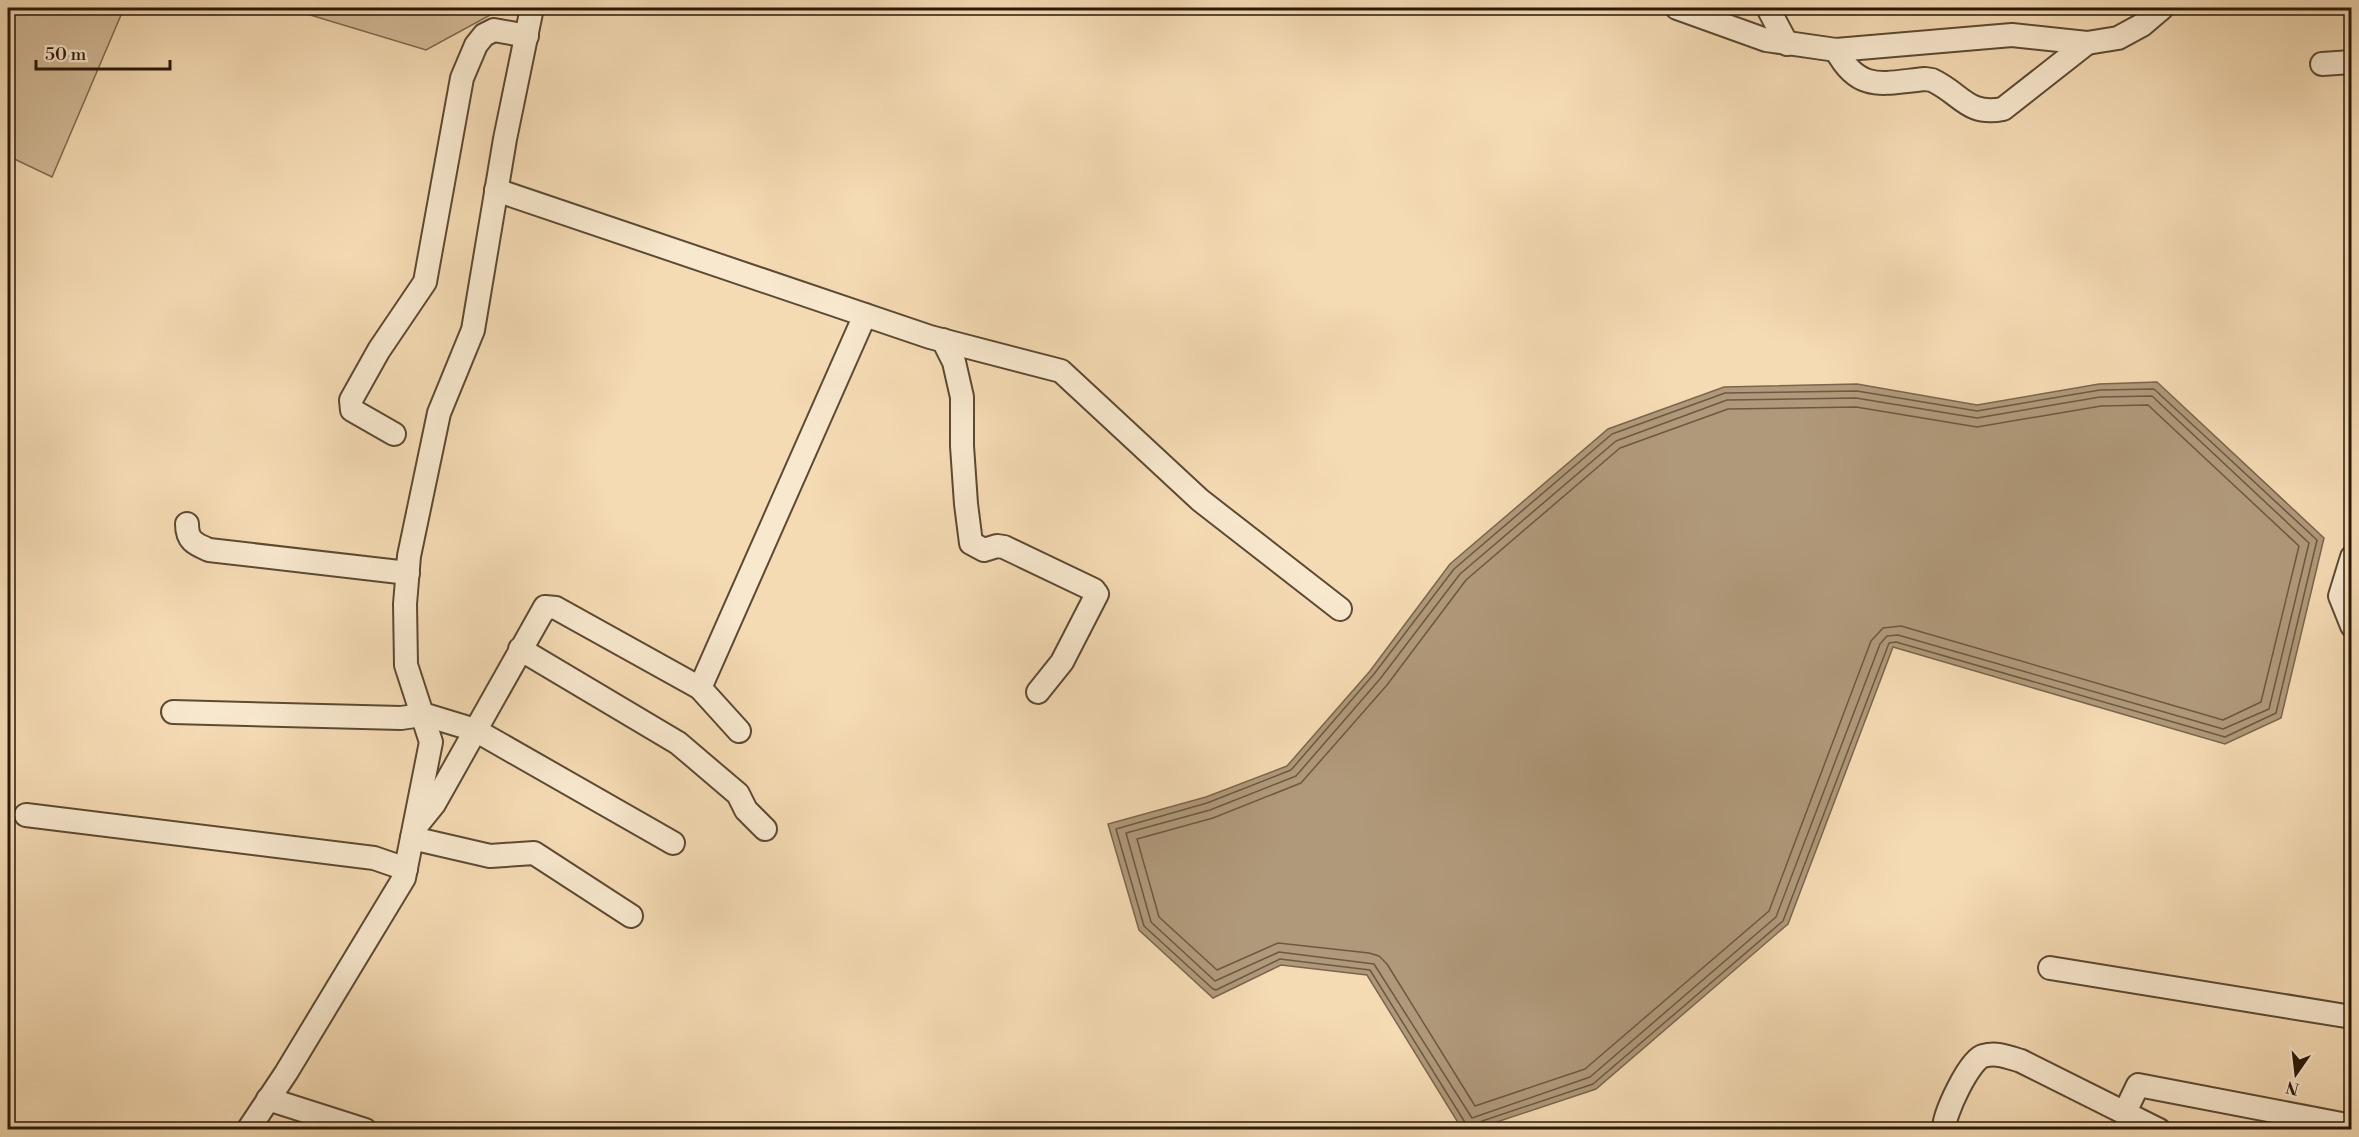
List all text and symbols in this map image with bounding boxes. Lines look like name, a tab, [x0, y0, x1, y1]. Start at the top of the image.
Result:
scale bar	[36, 33, 170, 71]
text: 50 m	[45, 43, 87, 66]
north arrow	[2266, 1044, 2326, 1104]
text: N	[2284, 1076, 2301, 1099]

